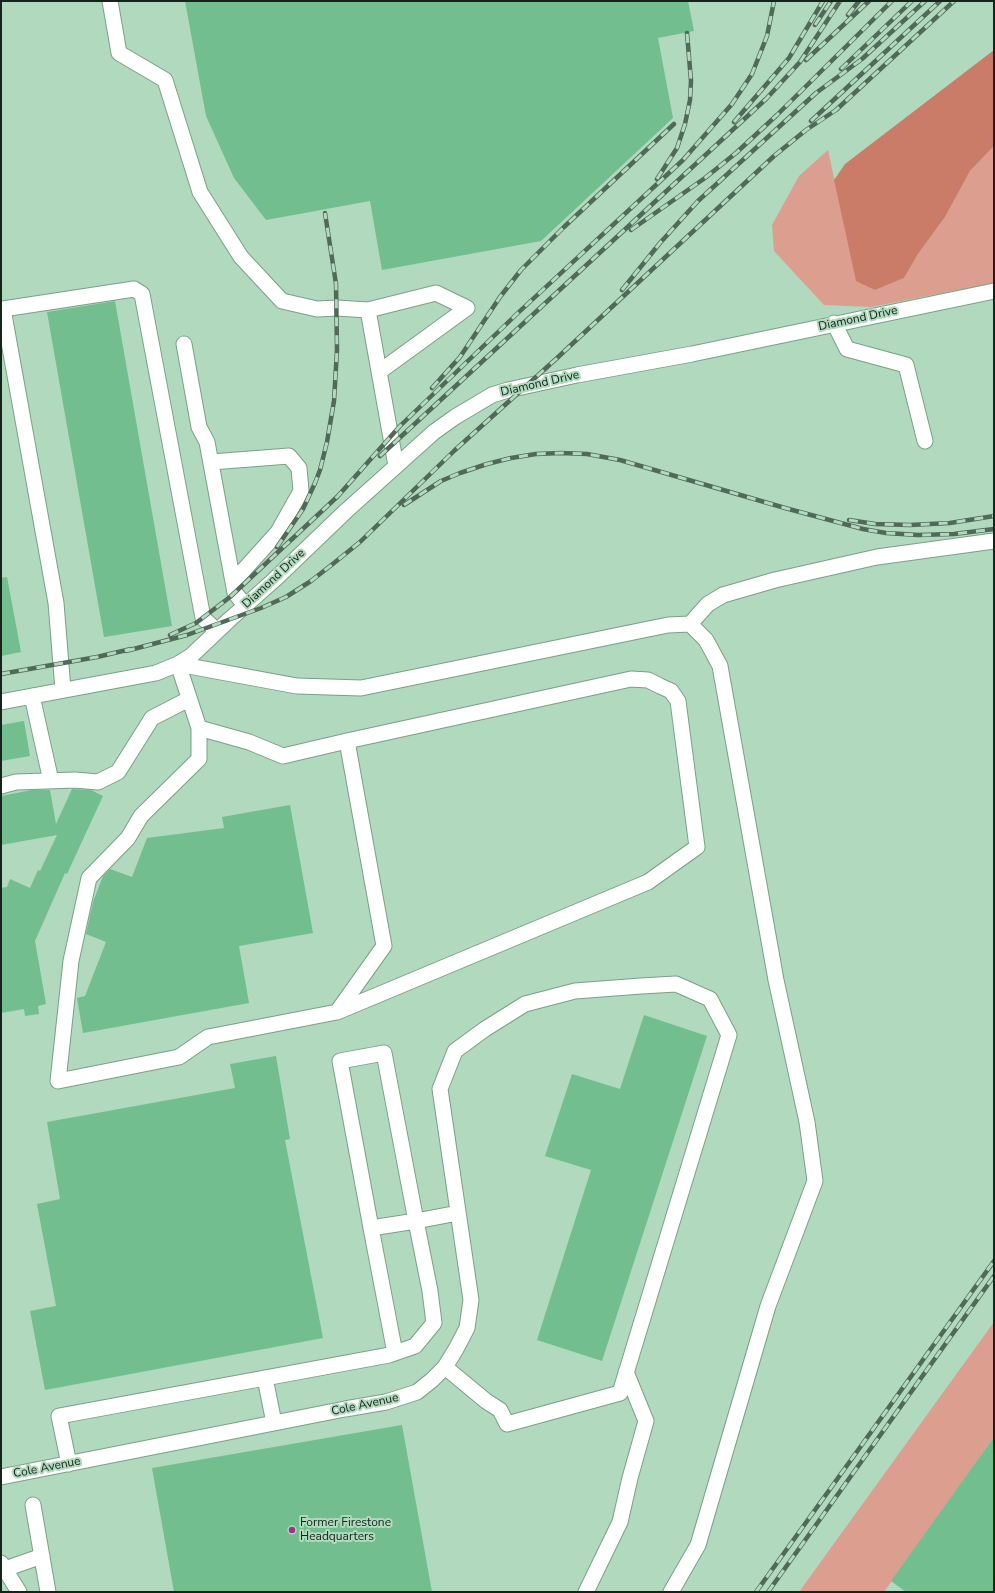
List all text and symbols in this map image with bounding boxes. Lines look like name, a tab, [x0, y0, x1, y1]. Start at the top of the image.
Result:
street label: Diamond Drive	[817, 304, 899, 334]
street label: Diamond Drive	[499, 368, 581, 400]
street label: Diamond Drive	[240, 546, 308, 612]
street label: Cole Avenue	[330, 1391, 400, 1419]
street label: Cole Avenue	[12, 1454, 82, 1482]
place label: Former Firestone Headquarters	[300, 1516, 391, 1544]
marker: Former Firestone Headquarters	[287, 1525, 297, 1535]

